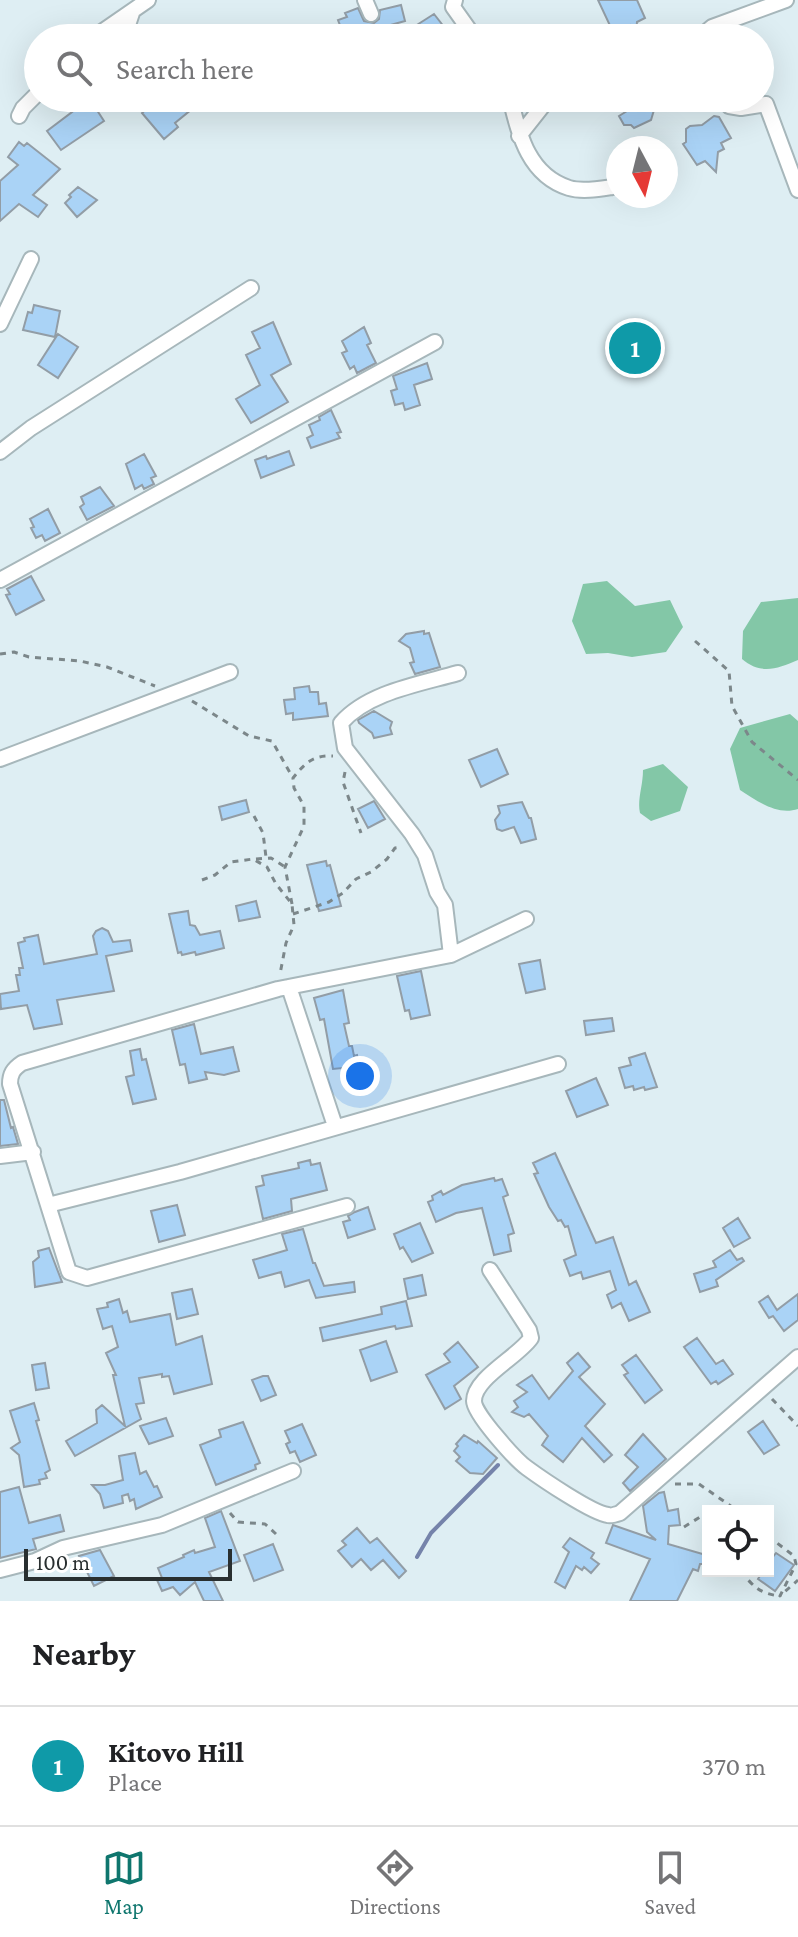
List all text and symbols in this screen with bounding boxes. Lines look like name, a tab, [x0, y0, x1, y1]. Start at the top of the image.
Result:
search box	[24, 24, 774, 112]
icon: search	[52, 46, 96, 90]
text: Search here	[116, 52, 254, 85]
north arrow	[606, 136, 678, 208]
pin: 1	[609, 318, 661, 378]
your location	[340, 1056, 380, 1096]
map controls	[702, 1505, 774, 1577]
button: locate	[702, 1505, 774, 1577]
scale bar	[24, 1545, 232, 1581]
text: 100 m	[36, 1550, 90, 1575]
text: Nearby	[32, 1635, 135, 1672]
text: Kitovo Hill	[108, 1735, 244, 1768]
text: 1	[53, 1752, 63, 1781]
text: 370 m	[702, 1752, 766, 1781]
text: Place	[108, 1768, 162, 1797]
tab: Map	[102, 1846, 146, 1919]
tab: Directions	[350, 1846, 441, 1919]
tab: Saved	[645, 1846, 696, 1919]

